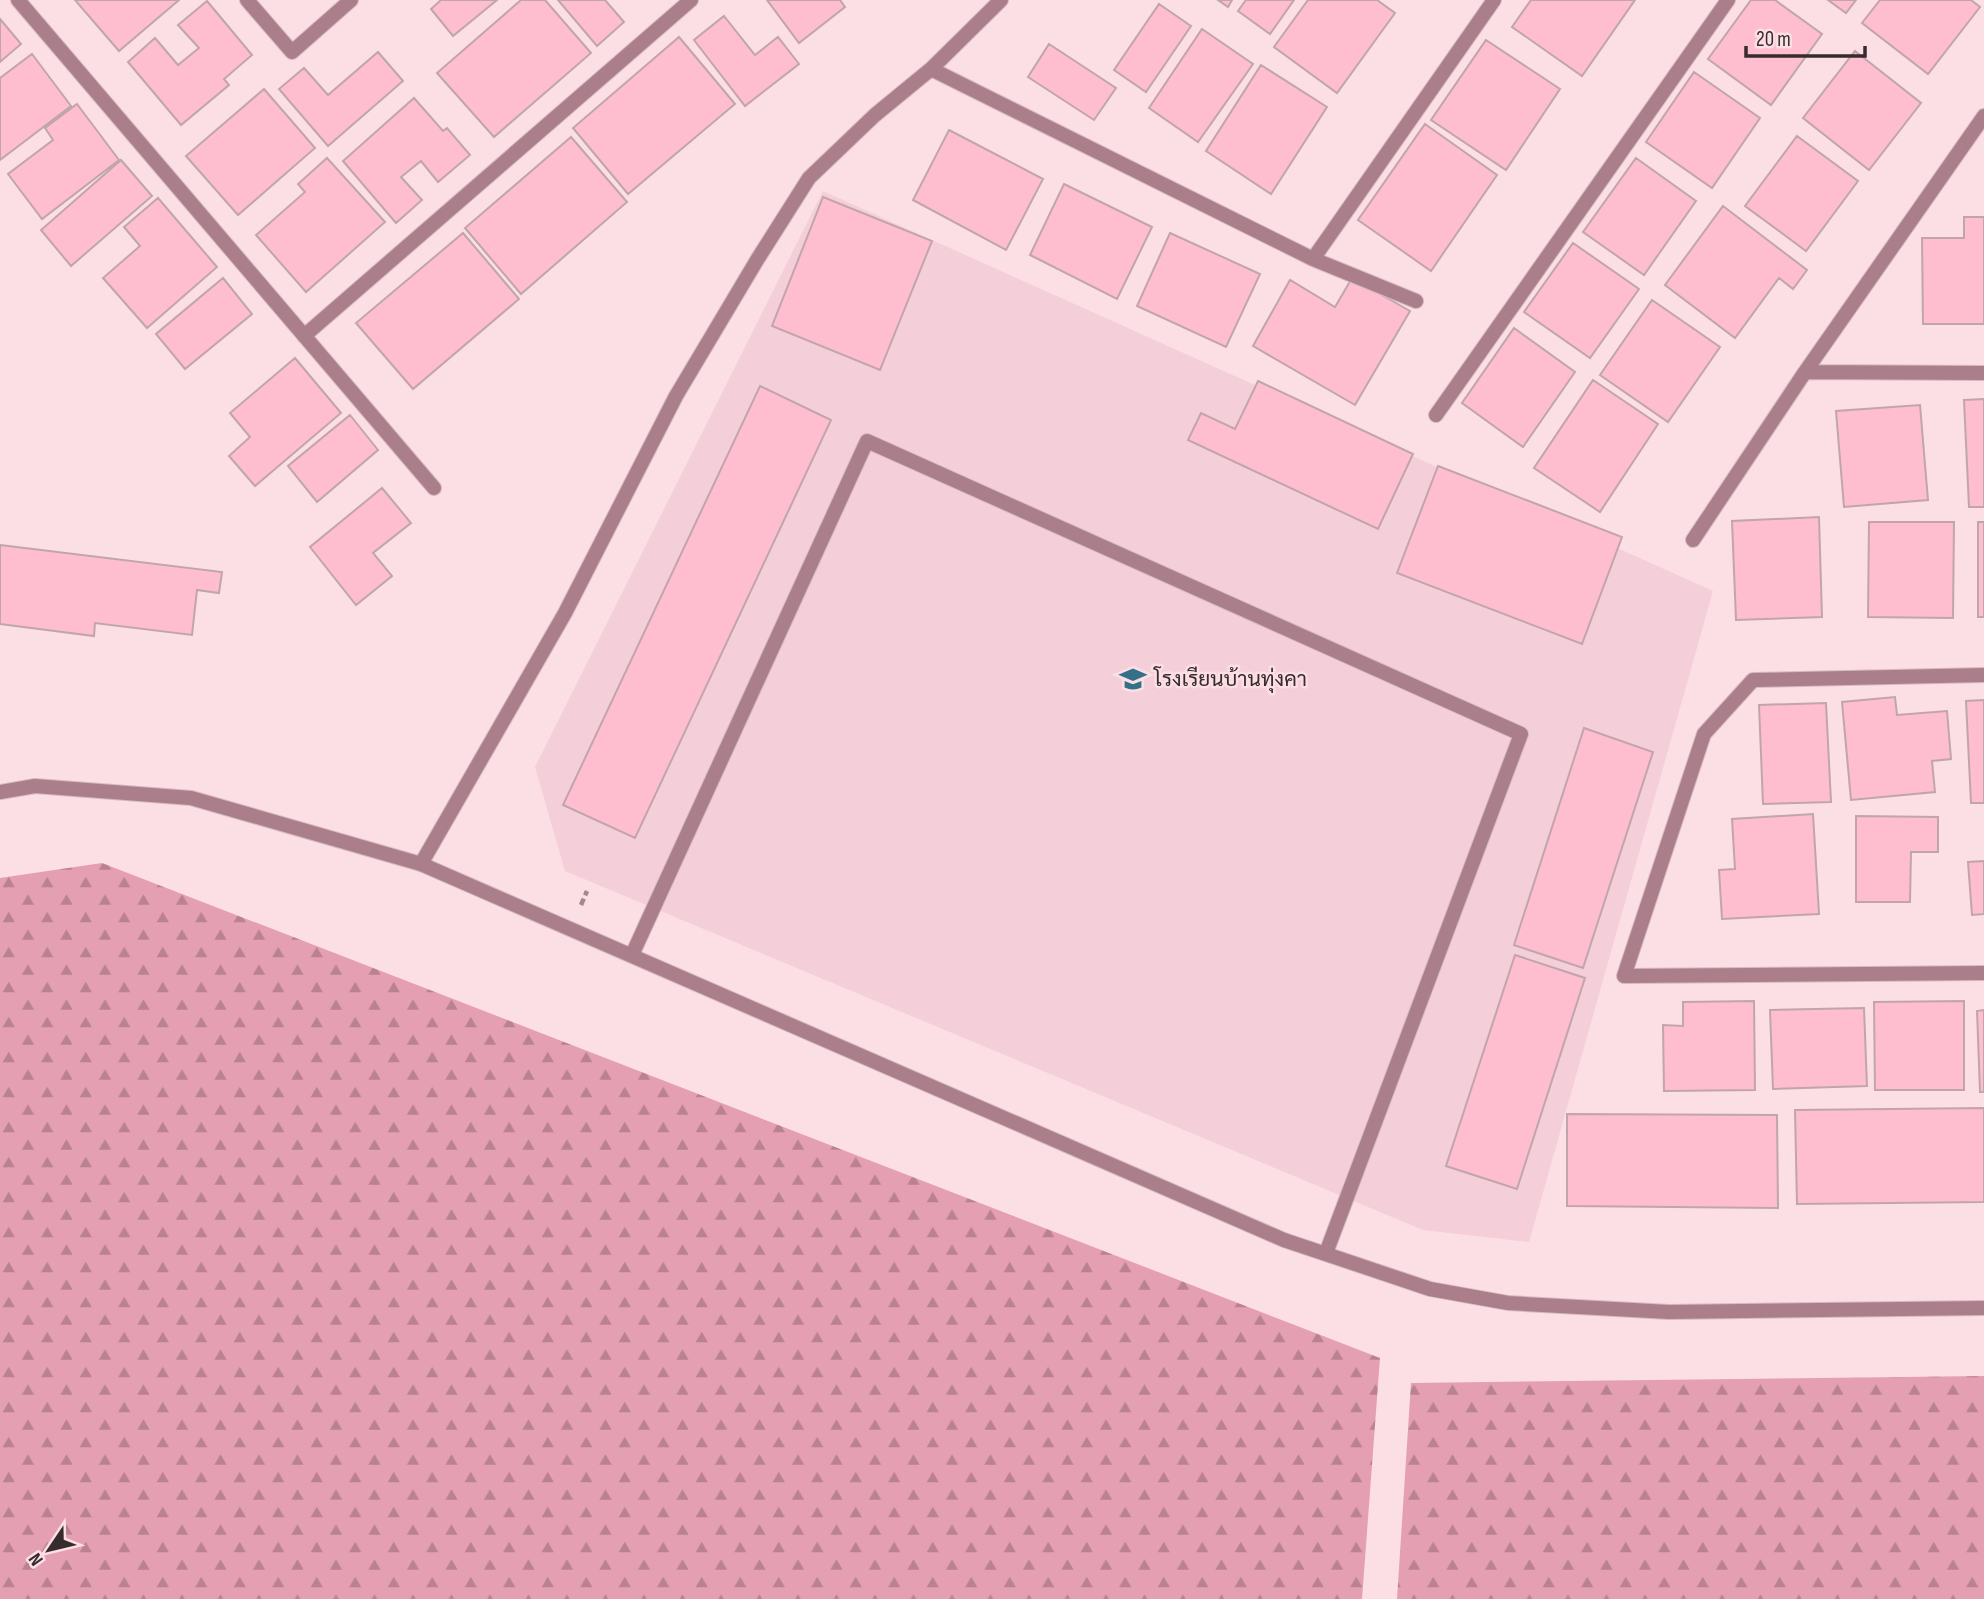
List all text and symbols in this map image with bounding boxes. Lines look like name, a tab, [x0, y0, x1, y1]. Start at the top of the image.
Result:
scale bar	[1746, 14, 1865, 58]
text: 20 m	[1756, 27, 1791, 52]
school or university icon: โรงเรียนบ้านทุ่งคา	[1118, 664, 1148, 694]
place label: โรงเรียนบ้านทุ่งคา	[1153, 666, 1307, 693]
north arrow	[14, 1515, 84, 1585]
text: N	[24, 1548, 49, 1570]

